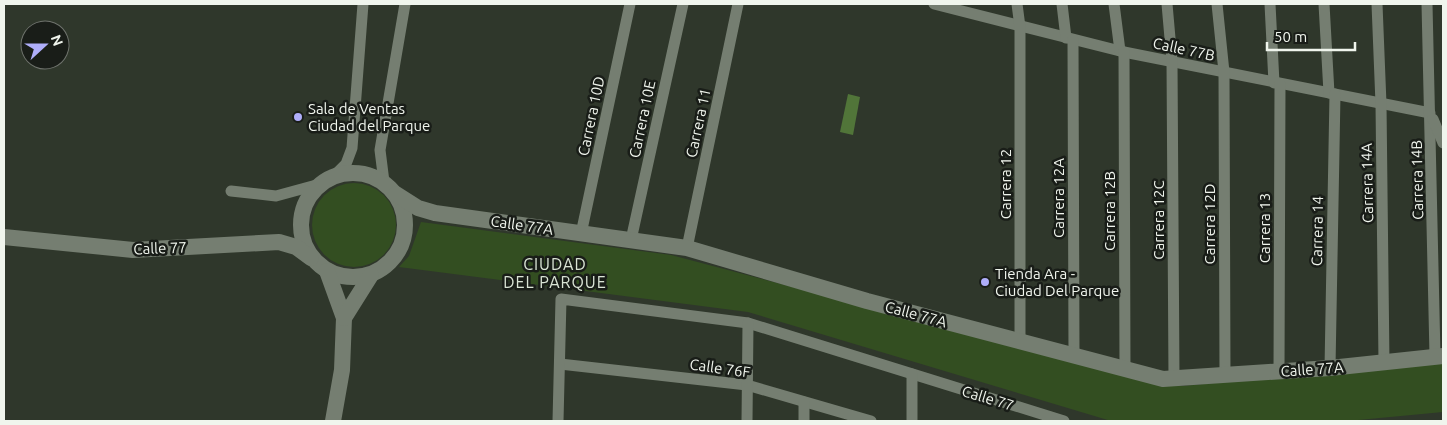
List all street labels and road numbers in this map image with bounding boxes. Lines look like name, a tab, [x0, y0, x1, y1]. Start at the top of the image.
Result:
street label: Calle 77B	[1151, 34, 1217, 64]
street label: Carrera 10D	[574, 75, 608, 157]
street label: Carrera 10E	[626, 79, 658, 159]
street label: Carrera 11	[682, 87, 714, 159]
street label: Carrera 14B	[1408, 140, 1426, 220]
street label: Carrera 14A	[1358, 143, 1376, 223]
street label: Carrera 12	[997, 149, 1014, 219]
street label: Carrera 12A	[1050, 158, 1067, 238]
street label: Carrera 12B	[1101, 171, 1118, 251]
street label: Carrera 12C	[1150, 180, 1167, 260]
street label: Carrera 12D	[1201, 184, 1218, 264]
street label: Carrera 13	[1256, 193, 1273, 263]
street label: Carrera 14	[1308, 196, 1326, 266]
street label: Calle 77A	[490, 212, 555, 238]
street label: Calle 77	[133, 239, 187, 257]
street label: Calle 77A	[883, 298, 949, 330]
street label: Calle 76F	[688, 355, 752, 381]
street label: Calle 77A	[1280, 358, 1344, 380]
street label: Calle 77	[960, 382, 1016, 414]

